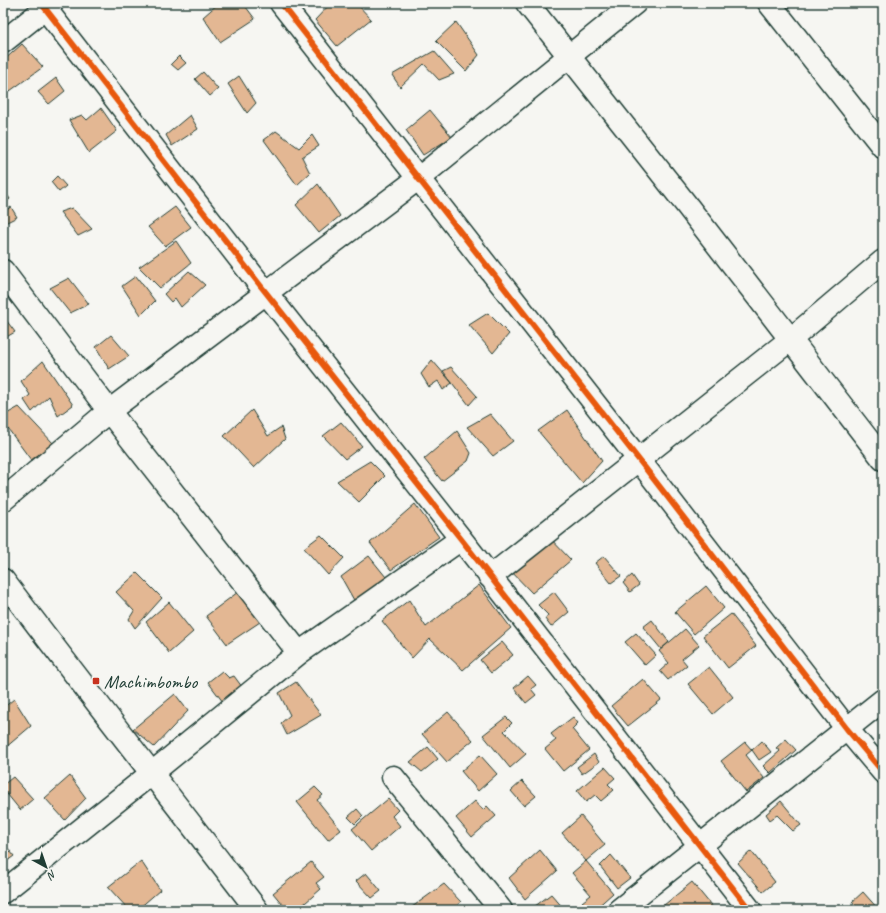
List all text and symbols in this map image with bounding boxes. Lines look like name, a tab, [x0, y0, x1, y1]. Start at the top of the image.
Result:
place label: Machimbombo	[104, 670, 198, 694]
marker: Machimbombo	[91, 676, 101, 686]
north arrow	[26, 847, 66, 887]
text: N	[44, 867, 60, 884]

